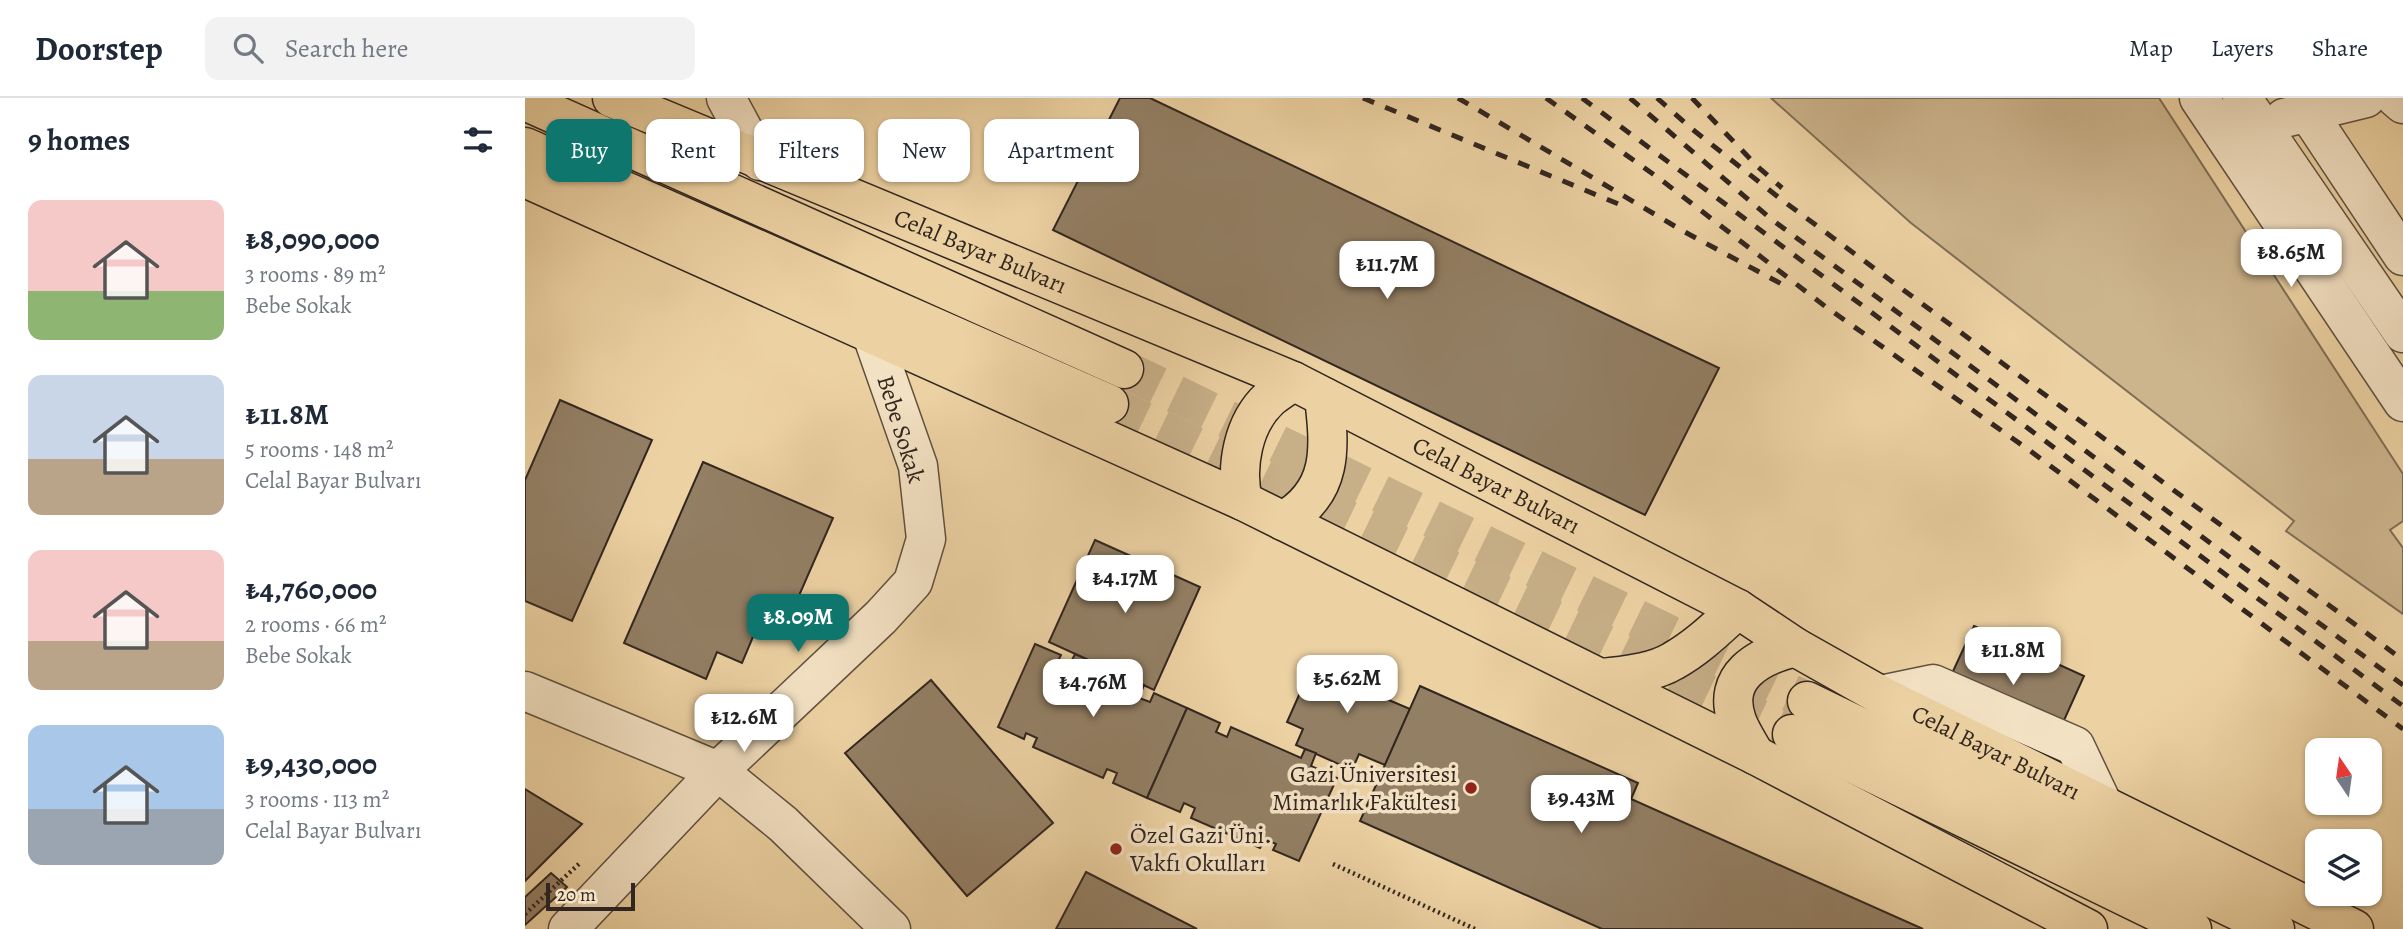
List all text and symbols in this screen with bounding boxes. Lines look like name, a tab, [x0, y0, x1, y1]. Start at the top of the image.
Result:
search box	[205, 17, 695, 80]
text: Doorstep	[35, 26, 163, 71]
icon: search	[229, 29, 267, 67]
text: Search here	[285, 31, 408, 66]
text: Map	[2129, 32, 2173, 64]
text: Layers	[2211, 32, 2274, 64]
text: Share	[2312, 32, 2368, 64]
chip: Buy	[546, 119, 632, 182]
chip: Rent	[646, 119, 740, 182]
chip: Filters	[754, 119, 864, 182]
chip: New	[878, 119, 970, 182]
chip: Apartment	[984, 119, 1139, 182]
text: 9 homes	[28, 120, 130, 160]
icon: filters	[459, 121, 497, 159]
street label: Celal Bayar Bulvarı	[889, 201, 1072, 301]
text: ₺8,090,000	[245, 219, 380, 259]
icon: home	[84, 228, 168, 312]
pin: ₺8.65M	[2234, 230, 2348, 289]
text: ₺8.65M	[2257, 236, 2325, 267]
pin: ₺11.7M	[1330, 242, 1444, 301]
text: ₺11.7M	[1355, 248, 1419, 279]
text: 3 rooms · 89 m²	[245, 259, 386, 290]
text: Bebe Sokak	[245, 290, 352, 321]
street label: Bebe Sokak	[869, 371, 933, 487]
text: ₺11.8M	[245, 394, 329, 434]
icon: home	[84, 403, 168, 487]
street label: Celal Bayar Bulvarı	[1407, 429, 1586, 541]
text: 5 rooms · 148 m²	[245, 434, 394, 465]
text: Celal Bayar Bulvarı	[245, 465, 421, 496]
pin: ₺4.17M	[1068, 556, 1182, 615]
text: ₺4.17M	[1092, 562, 1158, 593]
text: ₺4,760,000	[245, 569, 377, 609]
icon: home	[84, 578, 168, 662]
pin: ₺8.09M	[741, 594, 855, 654]
text: ₺8.09M	[763, 601, 833, 632]
text: 2 rooms · 66 m²	[245, 609, 387, 640]
pin: ₺11.8M	[1956, 628, 2070, 687]
text: ₺11.8M	[1981, 634, 2045, 665]
text: Bebe Sokak	[245, 640, 352, 671]
pin: ₺5.62M	[1290, 656, 1404, 715]
pin: ₺4.76M	[1036, 660, 1150, 719]
text: ₺5.62M	[1313, 662, 1381, 693]
text: ₺4.76M	[1059, 666, 1127, 697]
pin: ₺12.6M	[687, 694, 801, 754]
street label: Celal Bayar Bulvarı	[1906, 697, 2086, 807]
text: ₺12.6M	[711, 701, 777, 732]
north arrow	[2305, 738, 2382, 816]
map controls	[2305, 738, 2382, 906]
text: ₺9,430,000	[245, 744, 377, 784]
icon: home	[84, 753, 168, 837]
place label: Gazi Üniversitesi Mimarlık Fakültesi	[1272, 758, 1457, 818]
pin: ₺9.43M	[1524, 776, 1638, 835]
marker: Gazi Üniversitesi Mimarlık Fakültesi	[1463, 780, 1479, 796]
text: ₺9.43M	[1547, 782, 1615, 813]
text: 3 rooms · 113 m²	[245, 784, 389, 815]
text: Celal Bayar Bulvarı	[245, 815, 421, 846]
place label: Özel Gazi Üni. Vakfı Okulları	[1129, 819, 1272, 879]
button: layers	[2305, 829, 2382, 906]
marker: Özel Gazi Üni. Vakfı Okulları	[1108, 841, 1124, 857]
scale bar	[546, 880, 635, 912]
text: 20 m	[557, 882, 596, 908]

